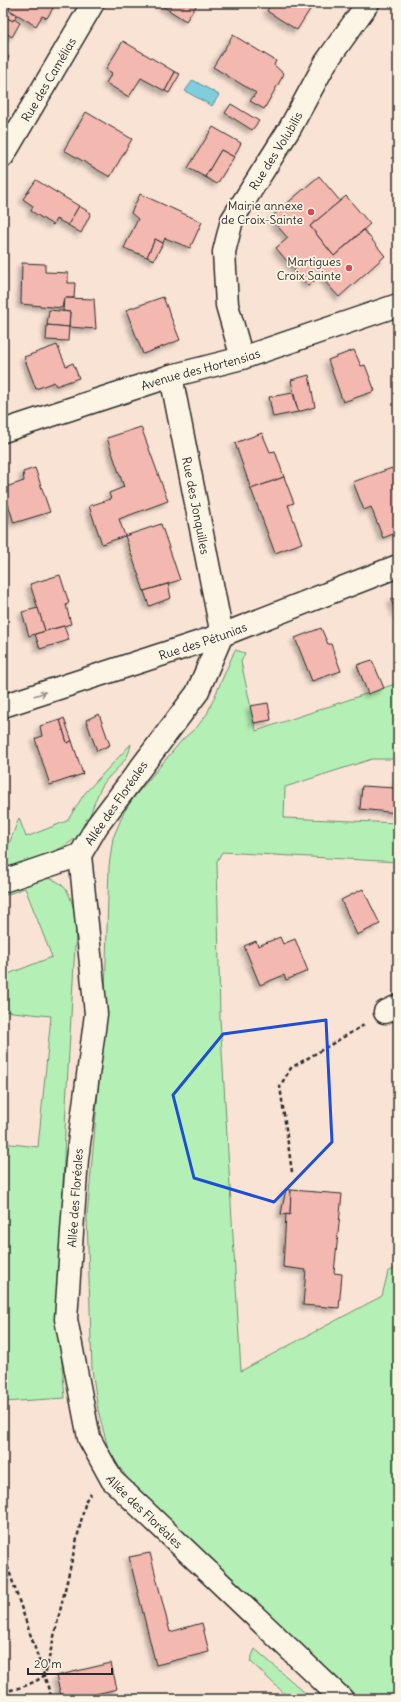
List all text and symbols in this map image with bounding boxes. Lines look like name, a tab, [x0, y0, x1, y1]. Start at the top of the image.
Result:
street label: Rue des Camélias	[18, 35, 79, 124]
street label: Rue des Volubilis	[245, 109, 305, 193]
place label: Mairie annexe de Croix-Sainte	[221, 198, 303, 227]
marker: Mairie annexe de Croix-Sainte	[306, 207, 316, 217]
place label: Martigues Croix Sainte	[277, 254, 341, 283]
marker: Martigues Croix Sainte	[344, 263, 354, 273]
street label: Avenue des Hortensias	[139, 345, 262, 393]
street label: Rue des Jonquilles	[180, 455, 213, 556]
street label: Rue des Pétunias	[157, 619, 249, 663]
one-way arrow	[33, 690, 46, 697]
street label: Allée des Floréales	[81, 758, 151, 848]
street label: Allée des Floréales	[64, 1148, 86, 1248]
street label: Allée des Floréales	[103, 1473, 186, 1551]
scale bar	[28, 1650, 112, 1676]
text: 20 m	[34, 1656, 62, 1671]

